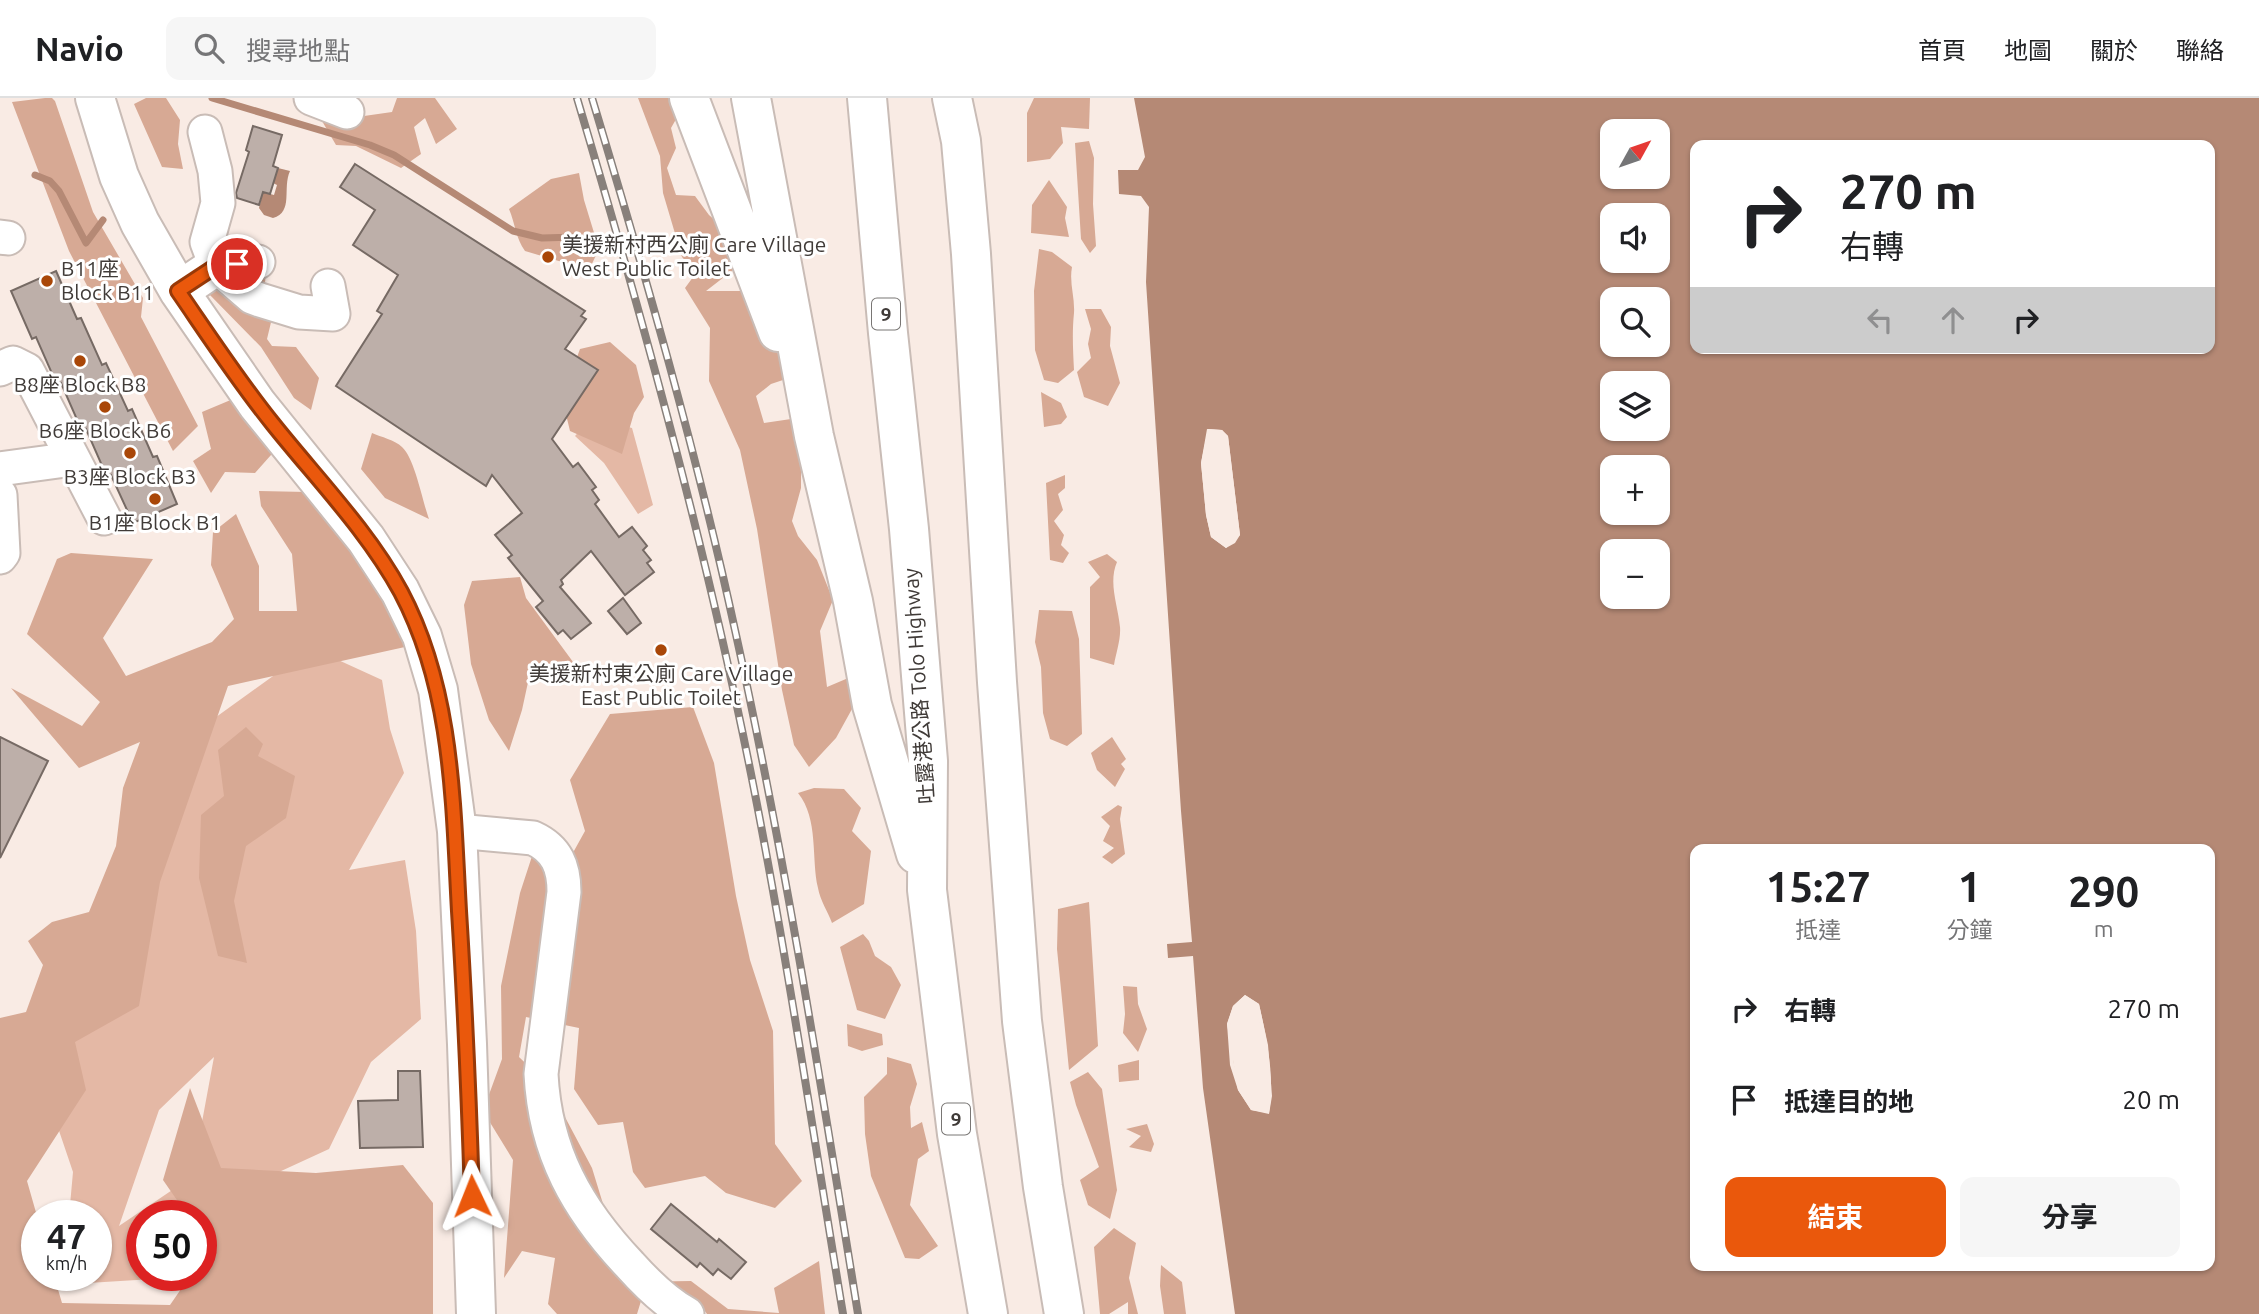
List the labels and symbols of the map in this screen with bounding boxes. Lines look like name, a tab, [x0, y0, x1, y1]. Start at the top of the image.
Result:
north arrow	[1600, 119, 1670, 189]
place label: 美援新村西公廁 Care Village West Public Toilet	[562, 232, 826, 280]
pin	[207, 234, 267, 294]
marker: 美援新村西公廁 Care Village West Public Toilet	[540, 249, 556, 265]
place label: B11座 Block B11	[61, 256, 154, 304]
marker: B11座 Block B11	[39, 273, 55, 289]
road number: 9	[872, 298, 900, 330]
marker: B8座 Block B8	[72, 353, 88, 369]
place label: B8座 Block B8	[14, 372, 146, 396]
marker: B6座 Block B6	[97, 399, 113, 415]
place label: B6座 Block B6	[39, 418, 171, 442]
marker: B3座 Block B3	[122, 445, 138, 461]
place label: B3座 Block B3	[64, 464, 196, 488]
marker: B1座 Block B1	[147, 491, 163, 507]
place label: B1座 Block B1	[89, 510, 221, 534]
street label: 吐露港公路 Tolo Highway	[898, 567, 938, 805]
marker: 美援新村東公廁 Care Village East Public Toilet	[653, 642, 669, 658]
place label: 美援新村東公廁 Care Village East Public Toilet	[529, 661, 793, 709]
road number: 9	[942, 1104, 970, 1134]
position arrow	[435, 1159, 509, 1233]
speed limit sign: 50	[126, 1200, 217, 1291]

